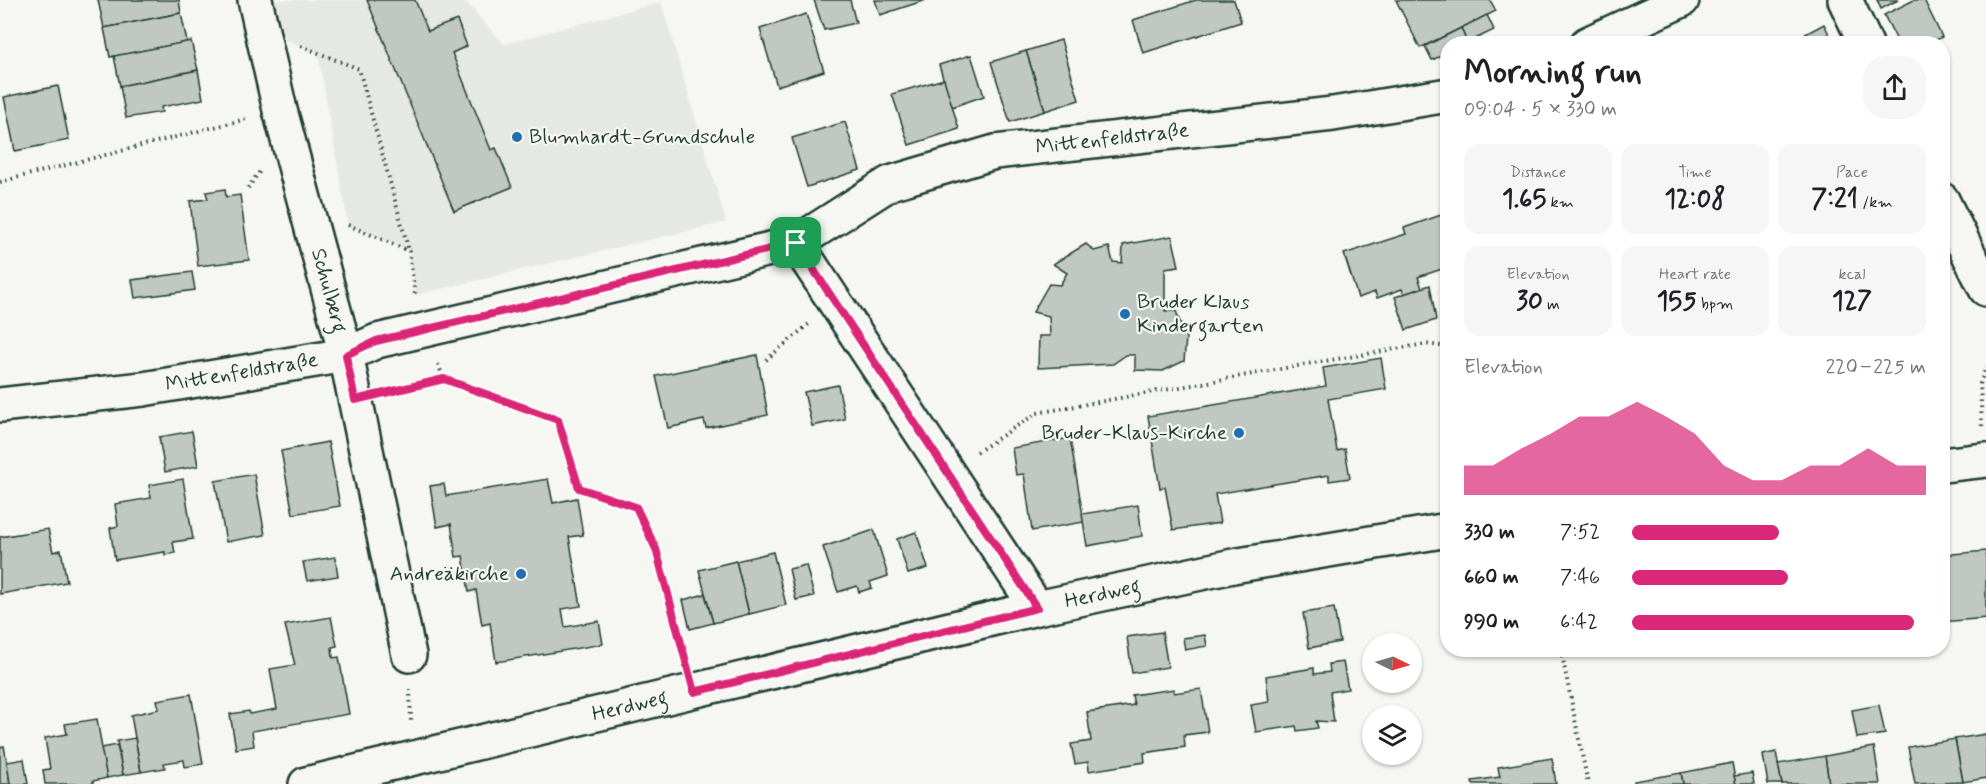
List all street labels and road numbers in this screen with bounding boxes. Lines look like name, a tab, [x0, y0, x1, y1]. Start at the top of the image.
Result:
street label: Mittenfeldstraße	[1034, 116, 1190, 161]
street label: Schulberg	[304, 245, 353, 337]
street label: Mittenfeldstraße	[163, 346, 320, 399]
street label: Herdweg	[1062, 572, 1143, 616]
street label: Herdweg	[589, 683, 671, 729]

